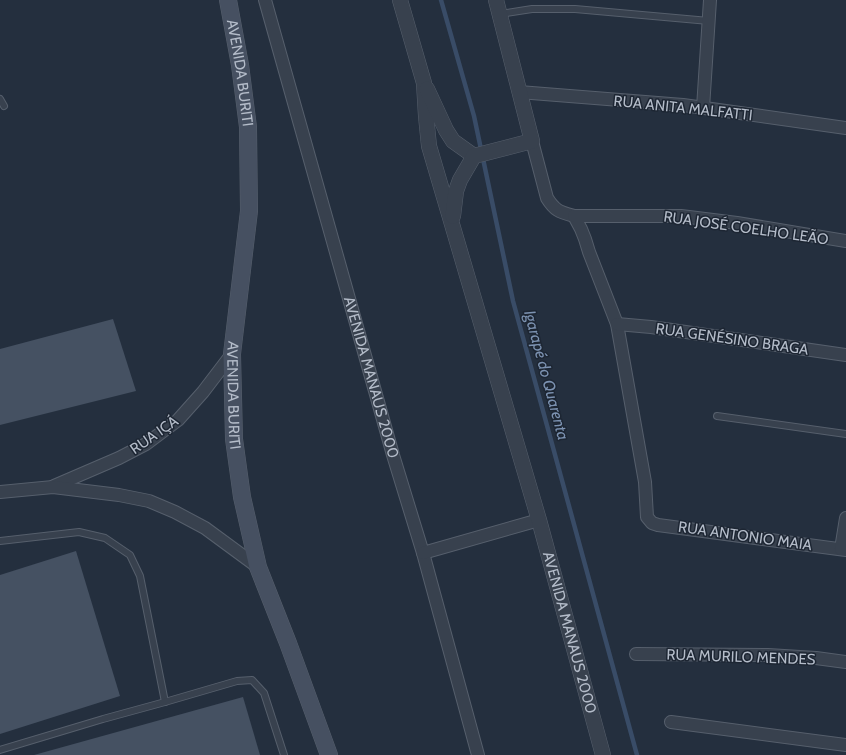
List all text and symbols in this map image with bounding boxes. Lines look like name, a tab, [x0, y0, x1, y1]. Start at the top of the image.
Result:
street label: AVENIDA BURITI	[223, 18, 257, 128]
street label: RUA ANITA MALFATTI	[612, 92, 754, 124]
street label: RUA JOSÉ COELHO LEÃO	[662, 207, 830, 248]
street label: AVENIDA MANAUS 2000	[340, 294, 402, 460]
water label: Igarapé do Quarenta	[520, 308, 573, 442]
street label: RUA GENÉSINO BRAGA	[654, 318, 810, 359]
street label: AVENIDA BURITI	[223, 340, 244, 451]
street label: RUA IÇÁ	[126, 411, 182, 458]
street label: RUA ANTONIO MAIA	[677, 518, 814, 554]
street label: AVENIDA MANAUS 2000	[539, 549, 600, 715]
street label: RUA MURILO MENDES	[666, 645, 816, 669]

